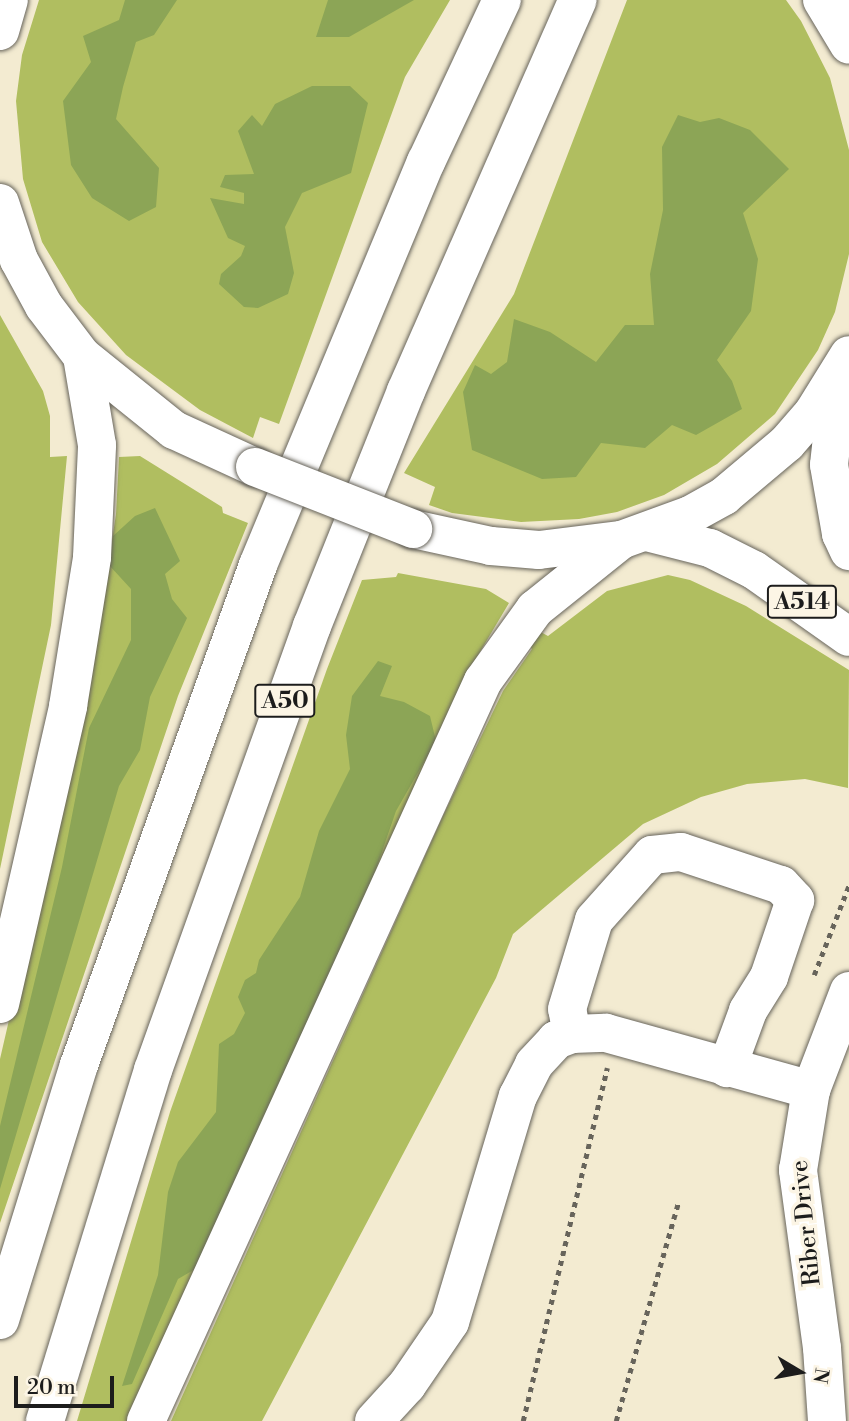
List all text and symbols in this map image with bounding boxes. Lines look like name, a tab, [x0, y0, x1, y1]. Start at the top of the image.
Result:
road number: A514	[765, 582, 839, 622]
road number: A50	[254, 681, 316, 720]
street label: Riber Drive	[786, 1158, 828, 1288]
north arrow	[765, 1337, 835, 1407]
scale bar	[18, 1362, 117, 1406]
text: N	[808, 1366, 834, 1385]
text: 20 m	[27, 1375, 76, 1401]

